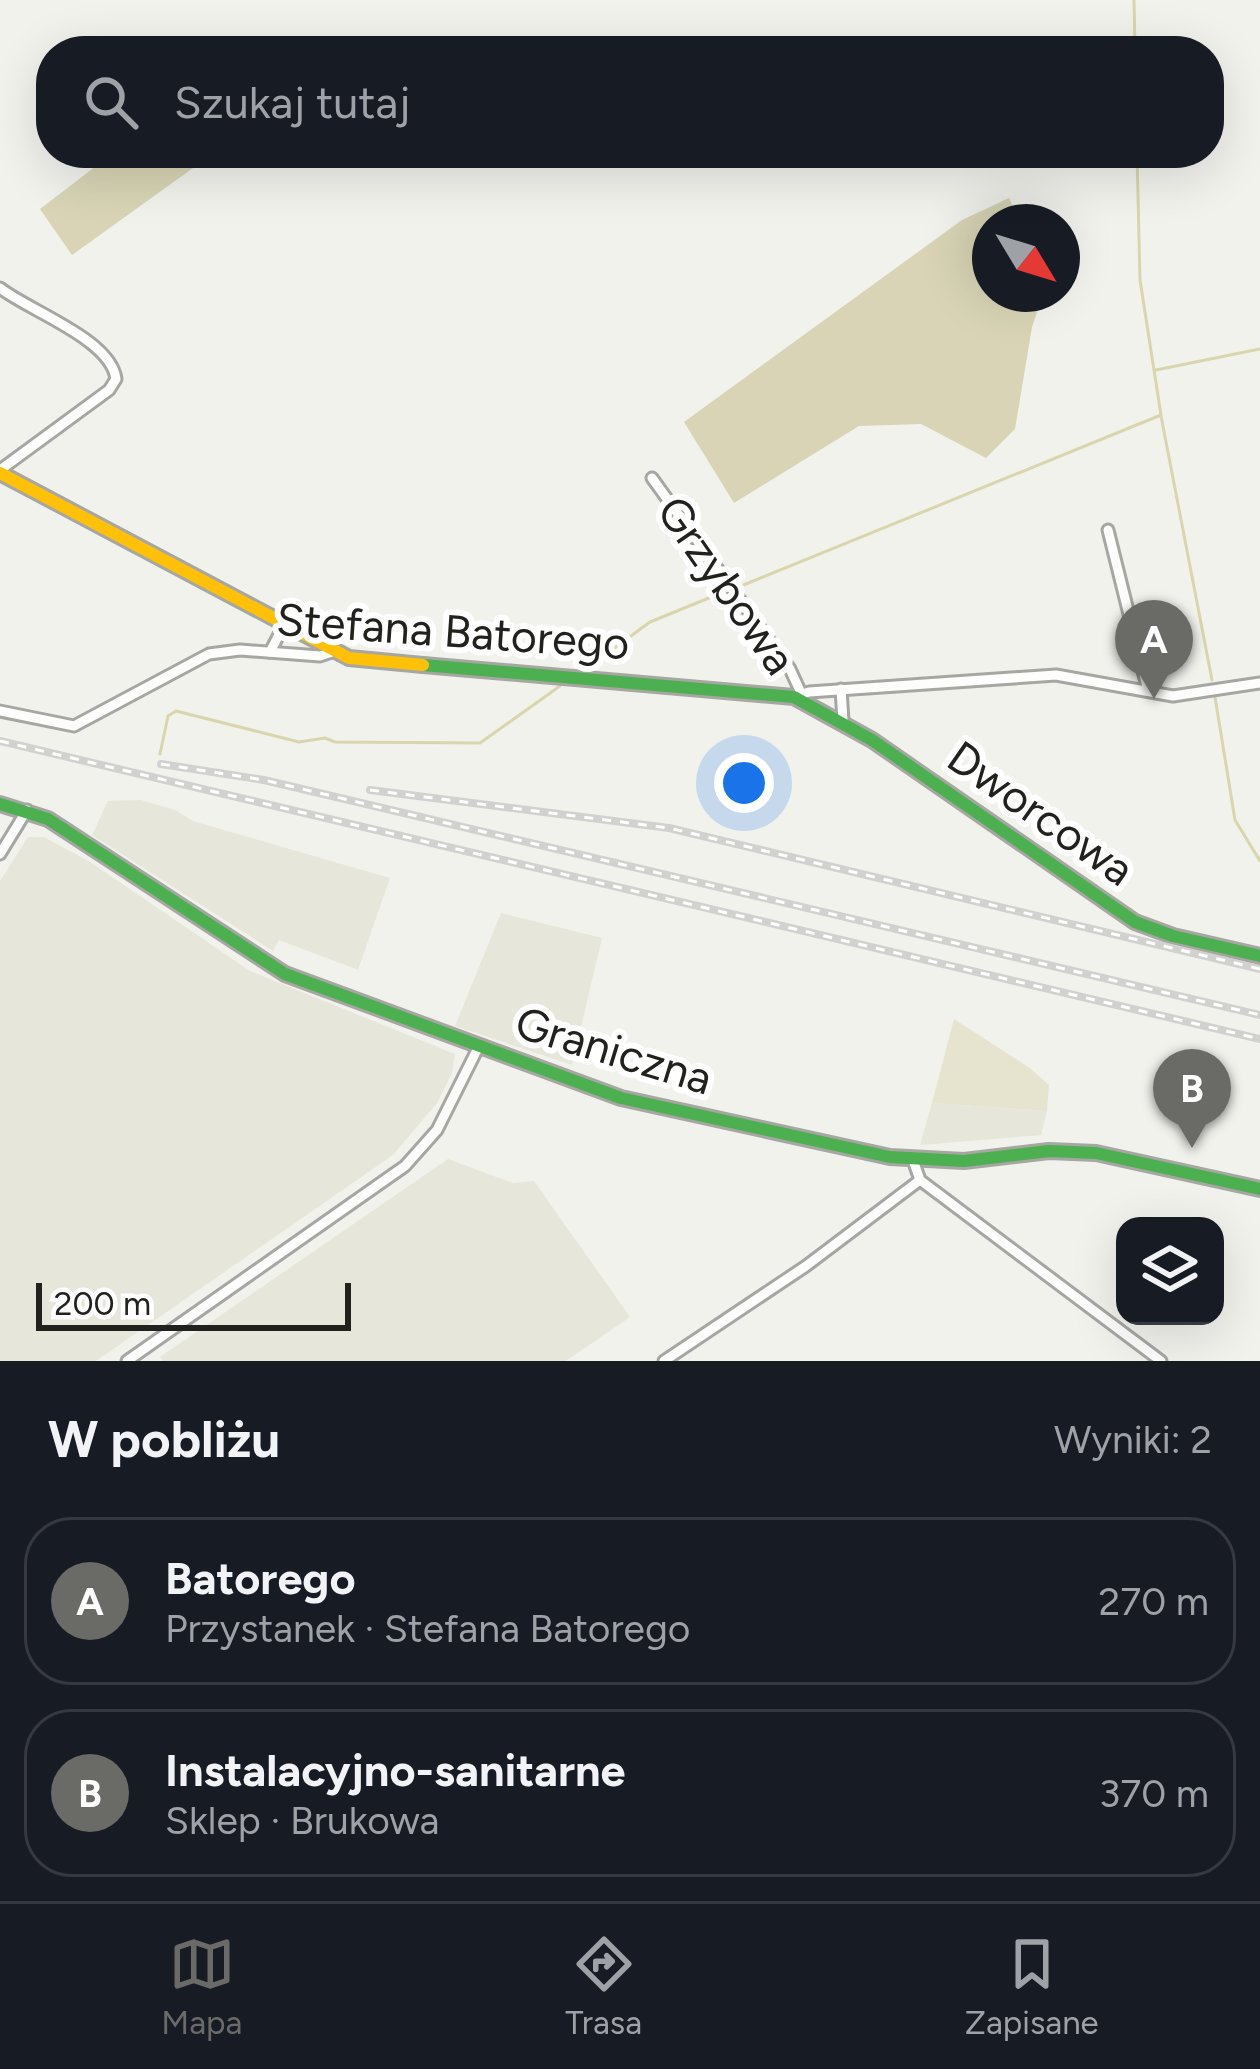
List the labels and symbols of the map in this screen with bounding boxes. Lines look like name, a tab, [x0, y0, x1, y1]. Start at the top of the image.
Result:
north arrow	[972, 204, 1080, 312]
street label: Grzybowa	[646, 486, 808, 684]
street label: Stefana Batorego	[275, 592, 631, 670]
pin: A	[1115, 600, 1193, 699]
street label: Dworcowa	[938, 729, 1144, 897]
your location	[714, 753, 774, 813]
street label: Graniczna	[509, 995, 719, 1105]
pin: B	[1153, 1049, 1231, 1148]
scale bar	[36, 1277, 351, 1330]

